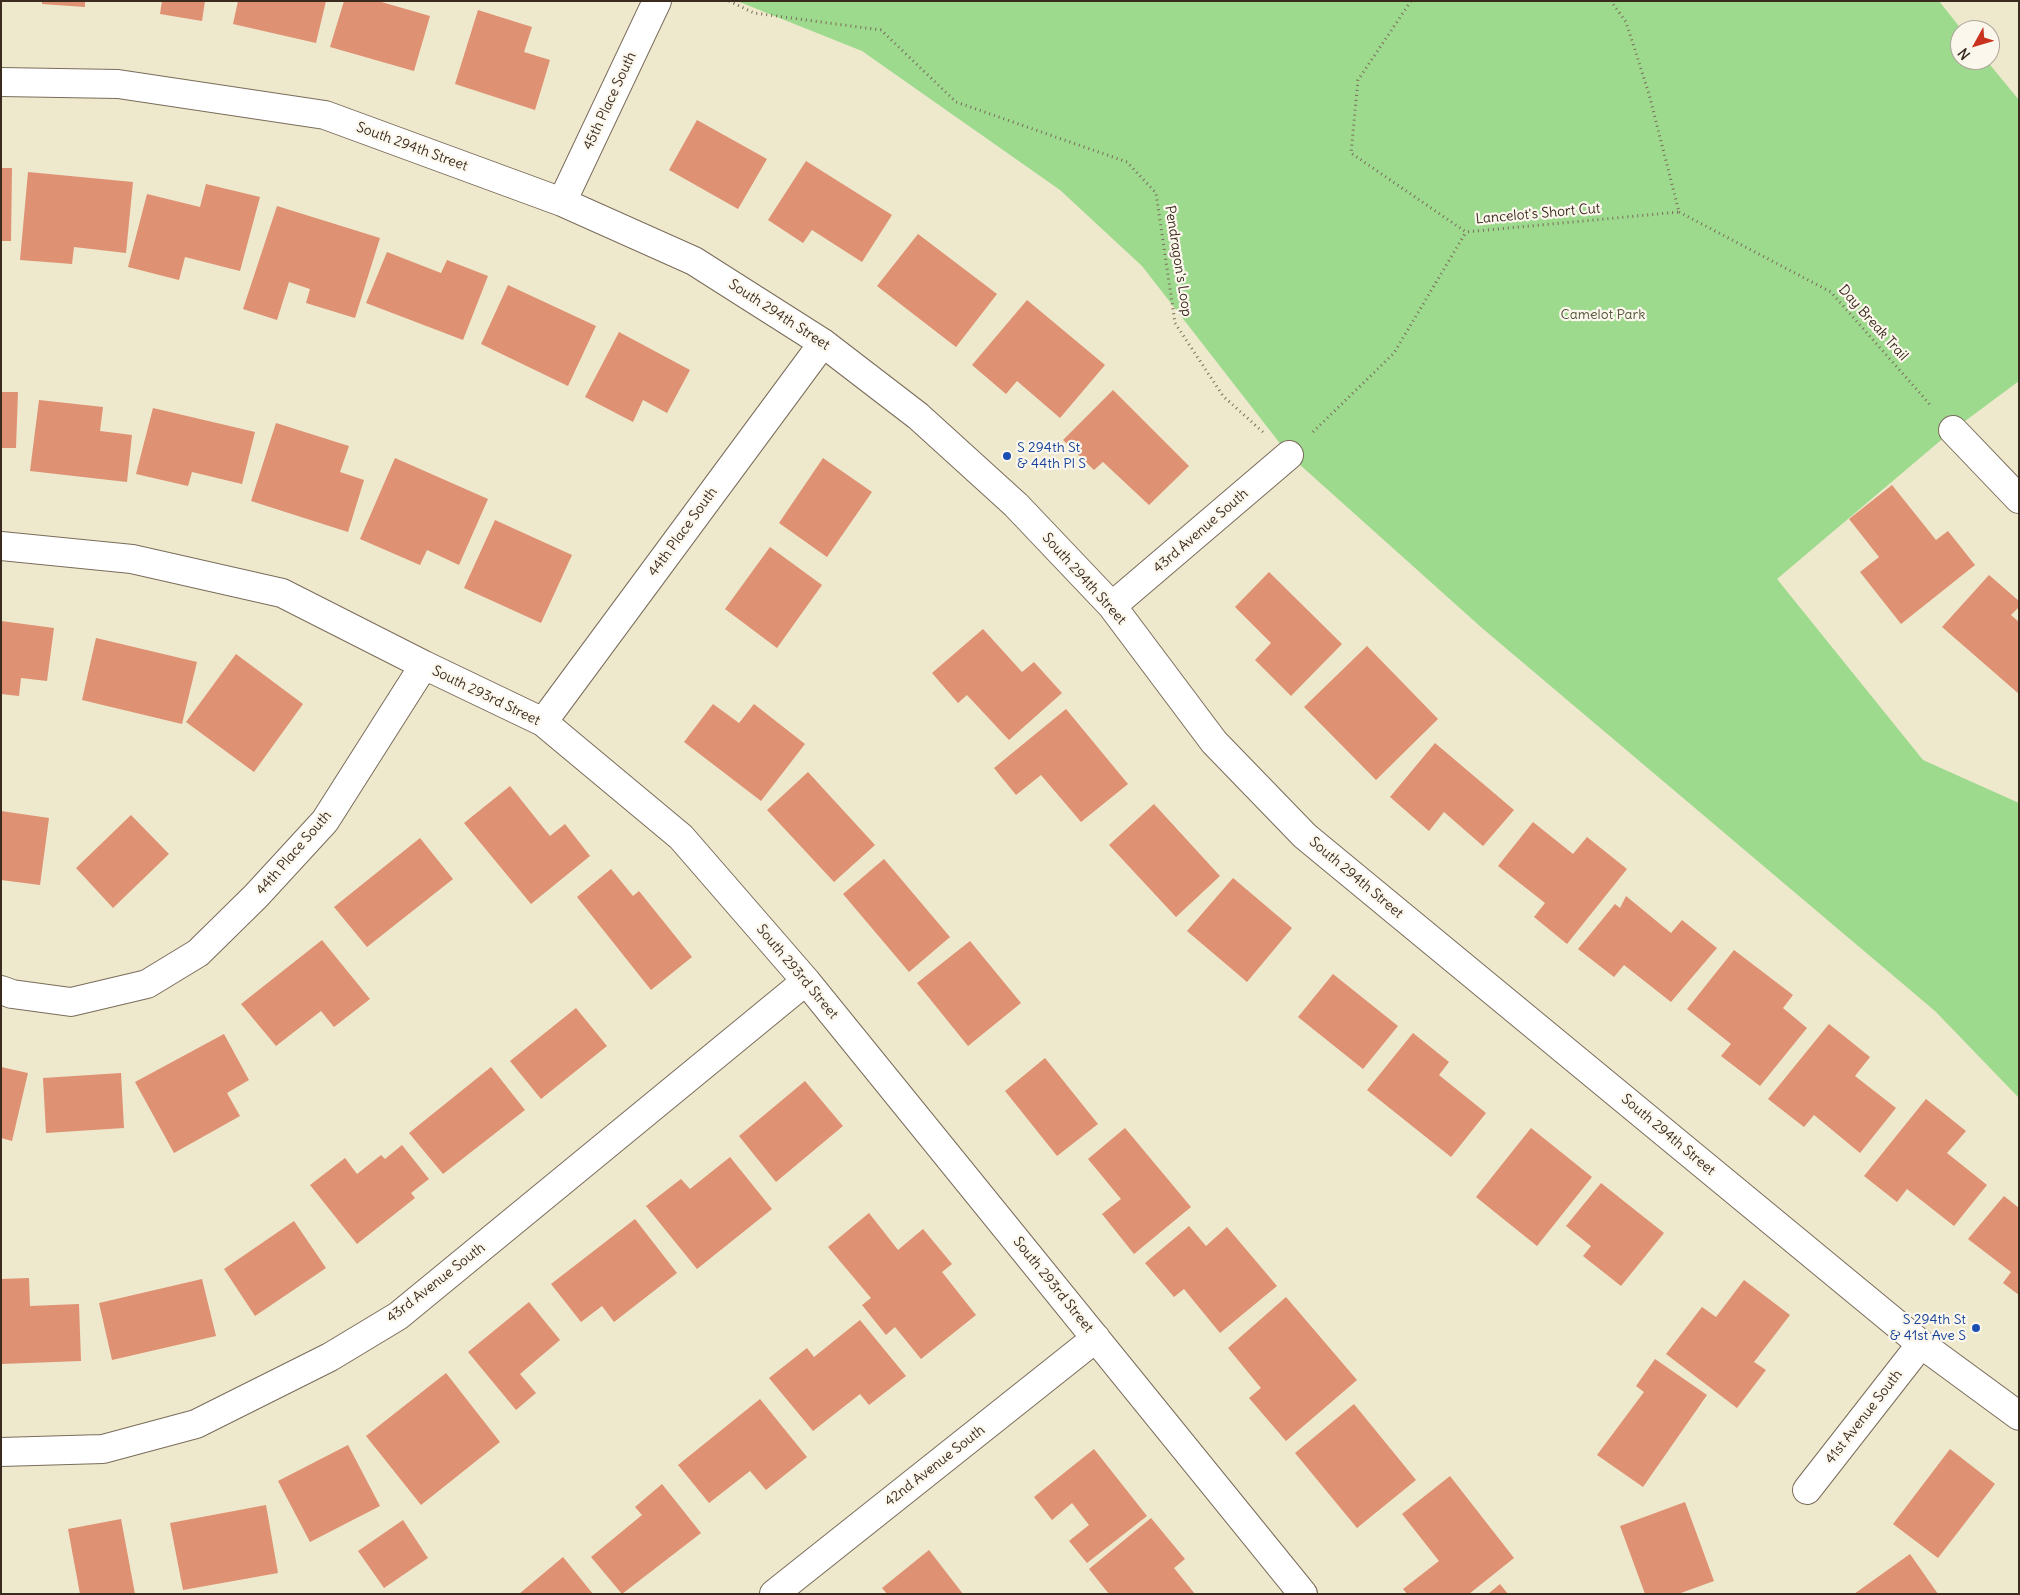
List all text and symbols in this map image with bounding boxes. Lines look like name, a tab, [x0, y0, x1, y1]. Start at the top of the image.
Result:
north arrow	[1950, 20, 2000, 70]
text: N	[1954, 44, 1974, 63]
street label: 45th Place South	[580, 49, 640, 153]
street label: South 294th Street	[354, 119, 470, 175]
street label: Lancelot's Short Cut	[1475, 200, 1601, 228]
street label: Pendragon's Loop	[1161, 204, 1195, 318]
street label: South 294th Street	[725, 276, 833, 354]
street label: Day Break Trail	[1835, 282, 1911, 364]
park label: Camelot Park	[1561, 307, 1645, 323]
place label: S 294th St & 44th Pl S	[1017, 440, 1086, 472]
marker: S 294th St & 44th Pl S	[1001, 450, 1013, 462]
street label: 44th Place South	[645, 484, 721, 580]
street label: 43rd Avenue South	[1150, 485, 1252, 577]
street label: South 294th Street	[1039, 530, 1129, 628]
street label: South 293rd Street	[429, 663, 543, 729]
street label: 44th Place South	[253, 807, 335, 899]
street label: South 294th Street	[1306, 834, 1406, 922]
street label: South 293rd Street	[753, 921, 841, 1023]
street label: South 294th Street	[1618, 1091, 1718, 1179]
street label: South 293rd Street	[1009, 1234, 1097, 1336]
street label: 43rd Avenue South	[384, 1239, 488, 1327]
place label: S 294th St & 41st Ave S	[1890, 1312, 1966, 1344]
marker: S 294th St & 41st Ave S	[1970, 1322, 1982, 1334]
street label: 41st Avenue South	[1822, 1367, 1906, 1467]
street label: 42nd Avenue South	[882, 1422, 988, 1510]

